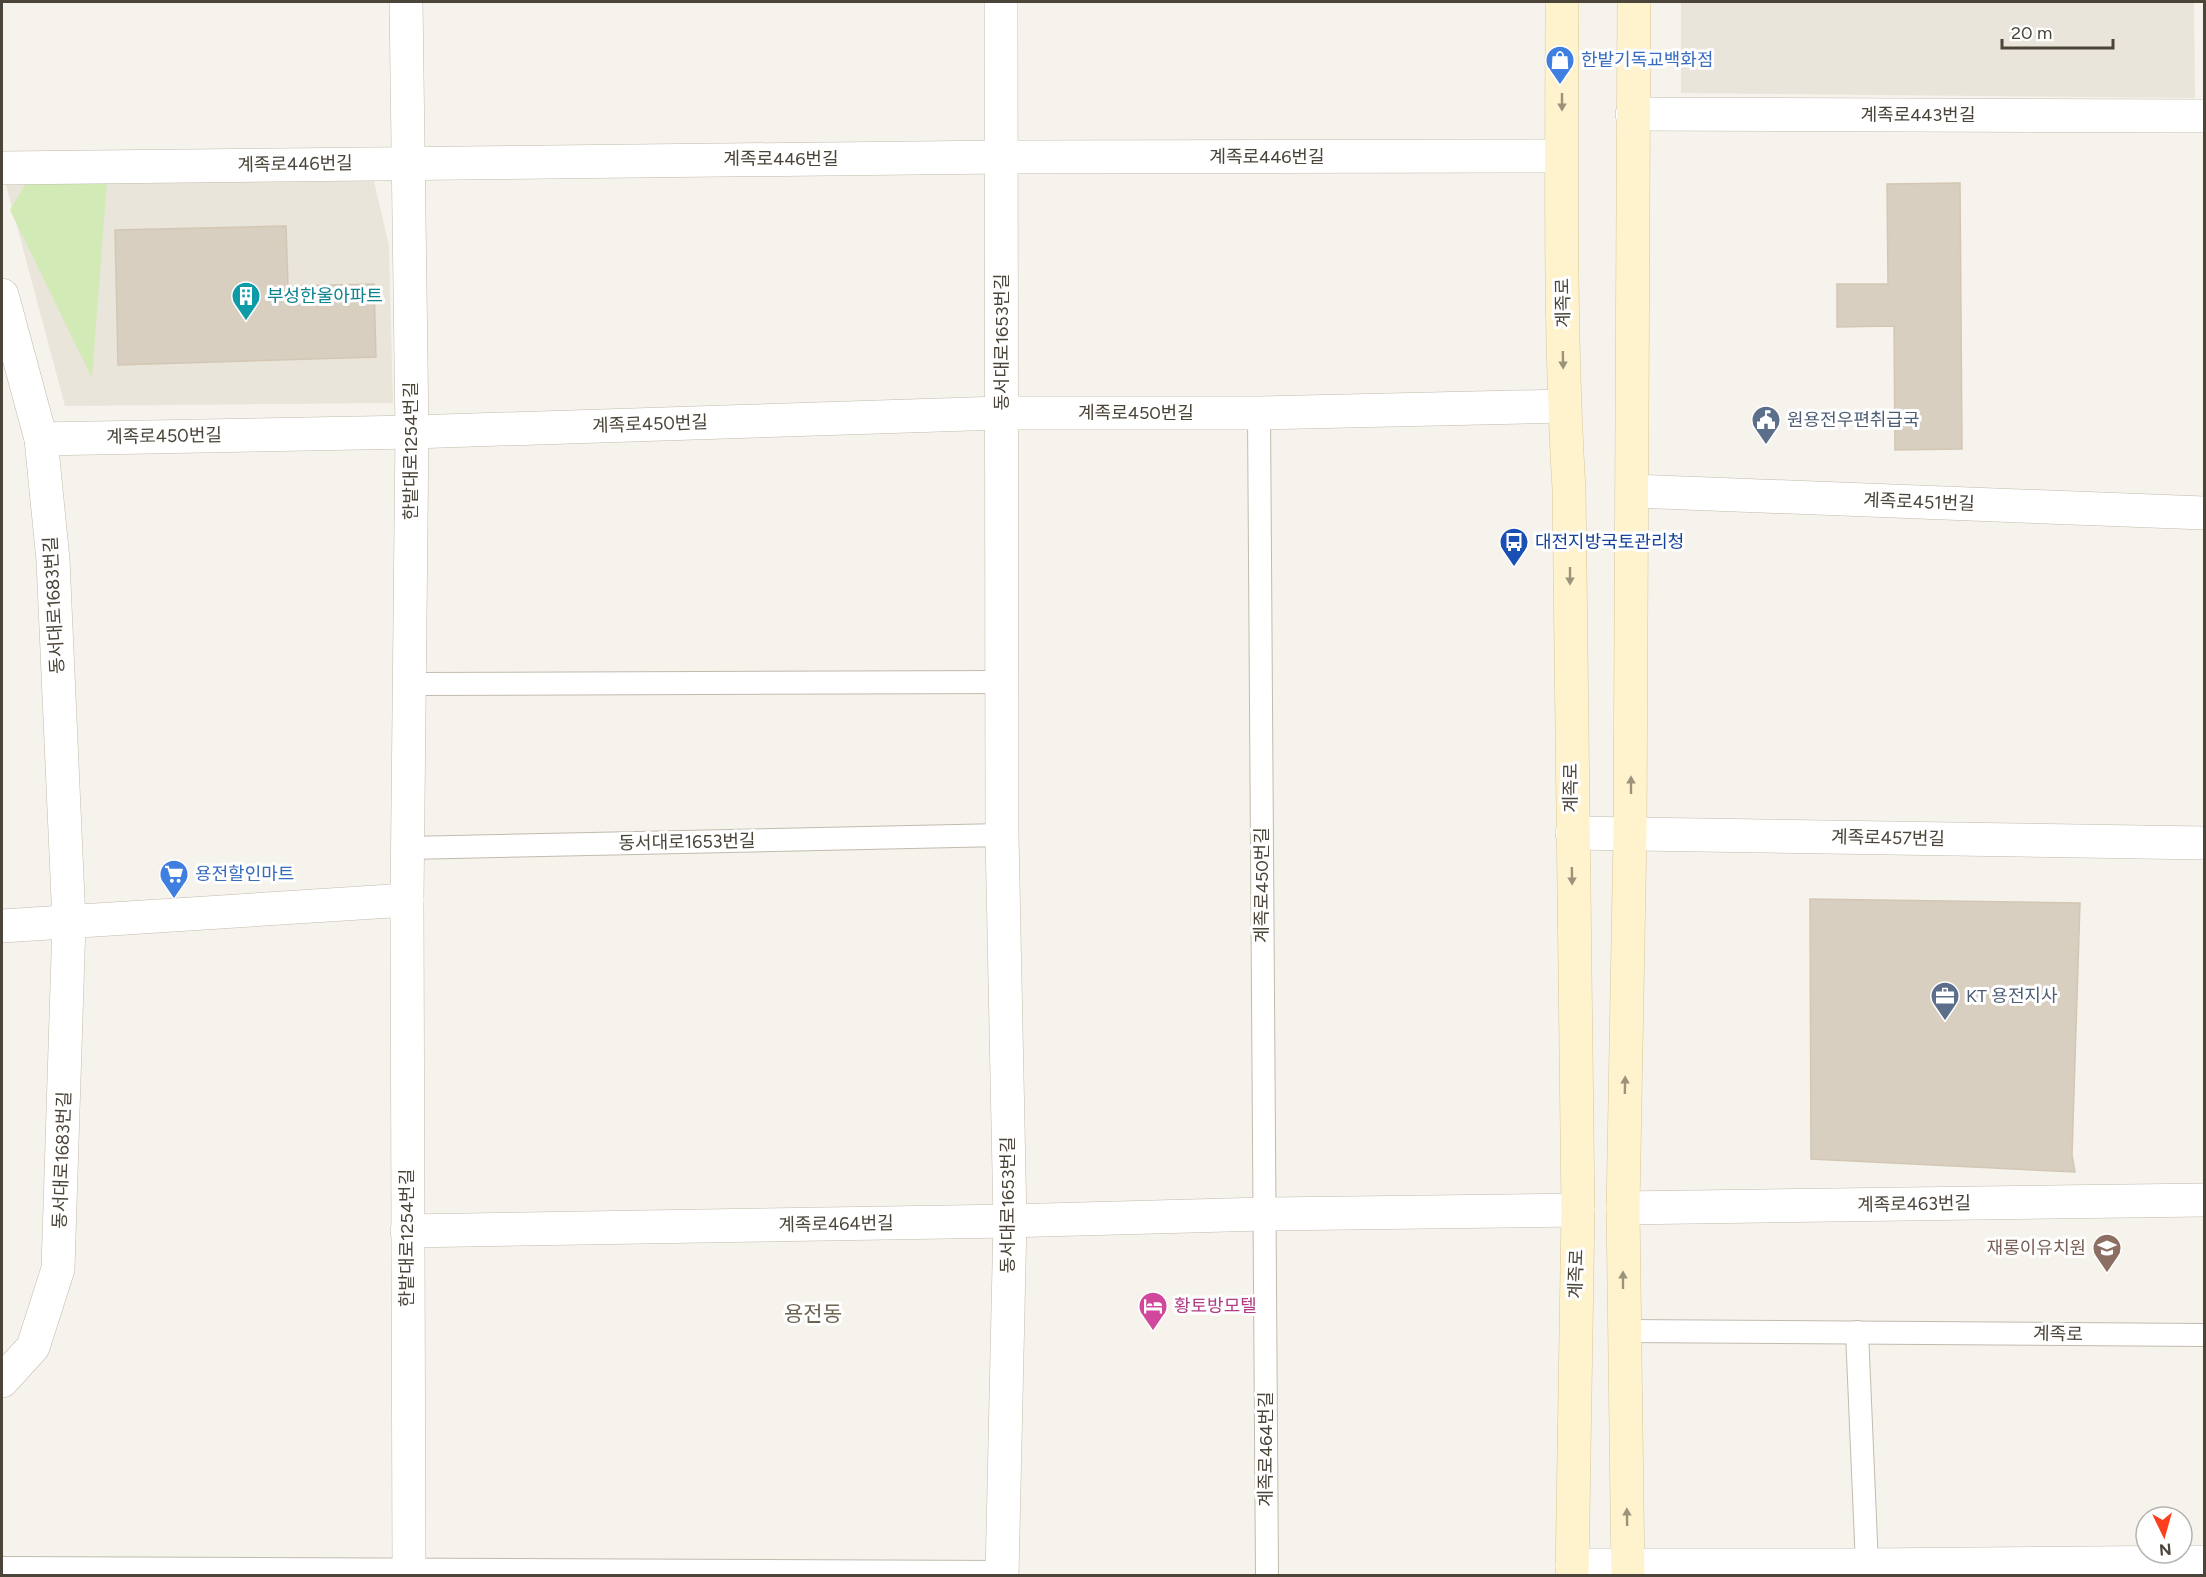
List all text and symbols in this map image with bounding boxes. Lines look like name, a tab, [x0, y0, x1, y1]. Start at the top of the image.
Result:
scale bar	[2002, 12, 2113, 50]
text: 20 m	[2011, 22, 2052, 44]
shop icon: 한밭기독교백화점	[1544, 44, 1576, 86]
place label: 한밭기독교백화점	[1581, 49, 1713, 71]
one-way arrow	[1557, 92, 1567, 111]
street label: 계족로443번길	[1861, 104, 1975, 126]
street label: 계족로446번길	[1209, 146, 1325, 168]
street label: 계족로446번길	[723, 148, 839, 170]
street label: 계족로446번길	[237, 152, 353, 176]
street label: 동서대로1653번길	[991, 273, 1013, 411]
street label: 계족로	[1552, 278, 1574, 328]
building icon: 부성한울아파트	[230, 280, 262, 322]
place label: 부성한울아파트	[267, 285, 383, 307]
one-way arrow	[1558, 350, 1568, 369]
street label: 한밭대로1254번길	[400, 382, 422, 520]
street label: 계족로450번길	[1078, 402, 1194, 424]
public building icon: 원용전우편취급국	[1750, 404, 1782, 446]
place label: 원용전우편취급국	[1787, 409, 1919, 431]
street label: 계족로450번길	[592, 411, 708, 437]
street label: 계족로450번길	[106, 424, 222, 448]
street label: 계족로451번길	[1863, 489, 1975, 515]
bus stop icon: 대전지방국토관리청	[1498, 526, 1530, 568]
place label: 대전지방국토관리청	[1535, 531, 1684, 553]
street label: 동서대로1683번길	[39, 536, 69, 674]
one-way arrow	[1565, 566, 1574, 585]
street label: 계족로	[1560, 763, 1582, 813]
one-way arrow	[1626, 776, 1636, 795]
street label: 계족로457번길	[1831, 826, 1945, 850]
street label: 계족로450번길	[1251, 827, 1273, 943]
street label: 동서대로1653번길	[618, 830, 756, 854]
supermarket icon: 용전할인마트	[158, 858, 190, 900]
place label: 용전할인마트	[195, 863, 294, 885]
one-way arrow	[1567, 866, 1577, 885]
office icon: KT 용전지사	[1929, 980, 1961, 1022]
place label: KT 용전지사	[1966, 985, 2058, 1007]
one-way arrow	[1621, 1076, 1630, 1095]
street label: 동서대로1683번길	[49, 1091, 75, 1229]
street label: 동서대로1653번길	[997, 1136, 1019, 1274]
street label: 한밭대로1254번길	[396, 1169, 418, 1307]
street label: 계족로463번길	[1857, 1192, 1971, 1216]
street label: 계족로464번길	[778, 1212, 894, 1236]
school or university icon: 재롱이유치원	[2091, 1232, 2123, 1274]
place label: 재롱이유치원	[1987, 1237, 2086, 1259]
street label: 계족로	[1564, 1249, 1588, 1299]
one-way arrow	[1618, 1271, 1628, 1290]
hotel icon: 황토방모텔	[1137, 1290, 1169, 1332]
place label: 황토방모텔	[1174, 1295, 1257, 1317]
district label: 용전동	[784, 1301, 842, 1326]
street label: 계족로	[2033, 1323, 2083, 1345]
street label: 계족로464번길	[1255, 1391, 1277, 1507]
north arrow	[2134, 1505, 2194, 1565]
one-way arrow	[1622, 1508, 1632, 1527]
text: N	[2158, 1539, 2172, 1559]

